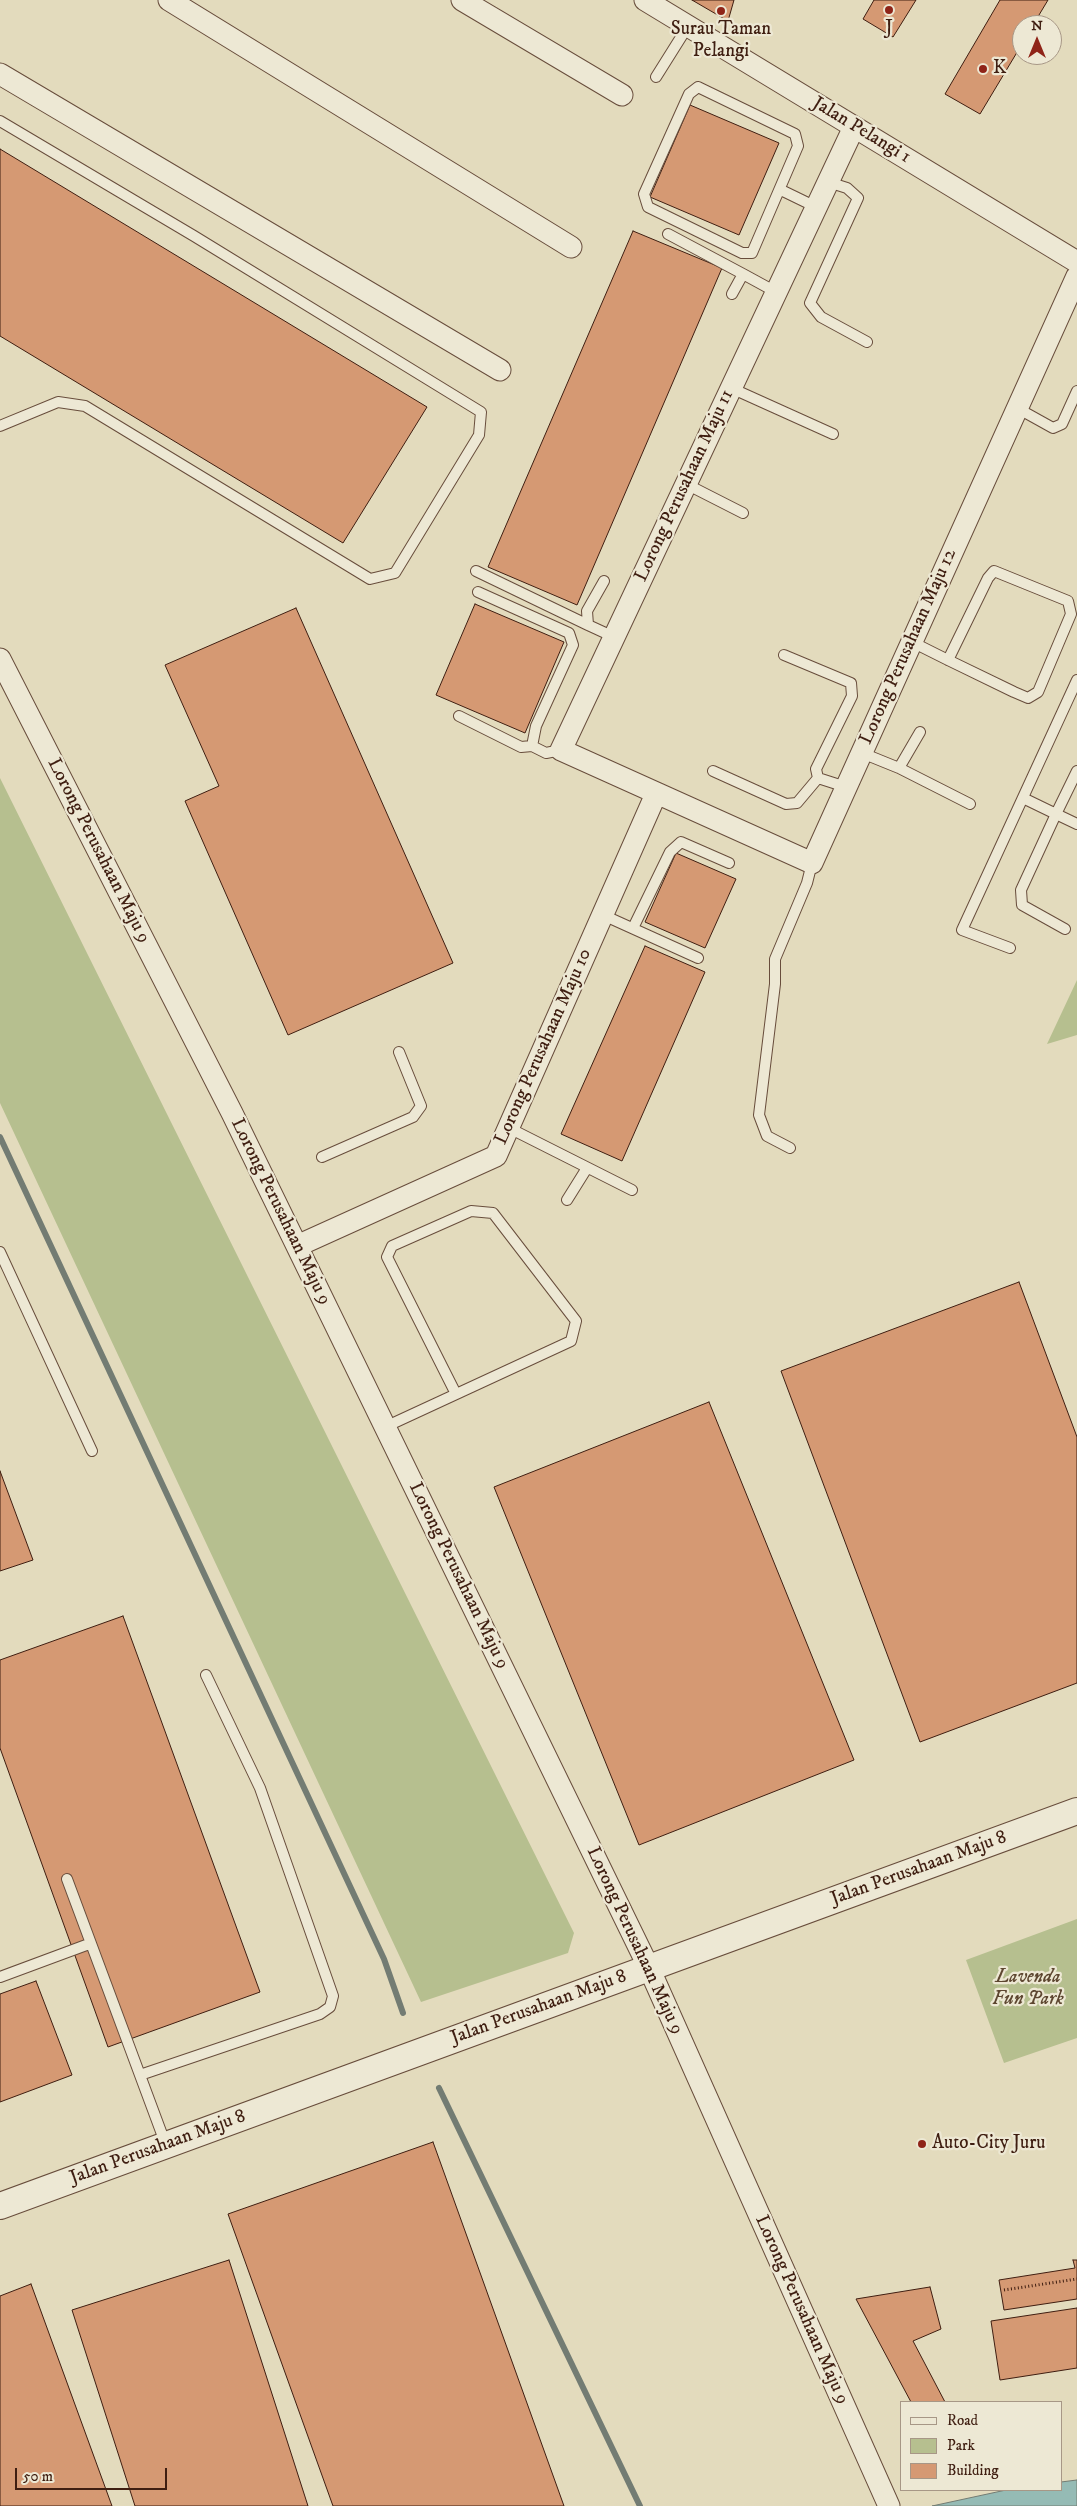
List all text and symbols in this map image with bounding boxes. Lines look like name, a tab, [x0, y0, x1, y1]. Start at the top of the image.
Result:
marker: J	[883, 4, 895, 16]
marker: Surau Taman Pelangi	[715, 5, 727, 17]
north arrow	[1012, 15, 1062, 65]
text: N	[1031, 17, 1043, 35]
place label: J	[885, 18, 893, 40]
place label: Surau Taman Pelangi	[671, 19, 771, 63]
place label: K	[993, 58, 1006, 80]
marker: K	[977, 63, 989, 75]
street label: Jalan Pelangi 1	[808, 93, 914, 169]
street label: Lorong Perusahaan Maju 11	[630, 386, 740, 586]
street label: Lorong Perusahaan Maju 12	[856, 546, 962, 748]
street label: Lorong Perusahaan Maju 9	[41, 755, 155, 947]
street label: Lorong Perusahaan Maju 10	[490, 945, 598, 1149]
street label: Lorong Perusahaan Maju 9	[225, 1115, 335, 1309]
street label: Lorong Perusahaan Maju 9	[403, 1479, 513, 1673]
street label: Jalan Perusahaan Maju 8	[828, 1827, 1010, 1911]
street label: Lorong Perusahaan Maju 9	[580, 1843, 688, 2039]
street label: Jalan Perusahaan Maju 8	[448, 1966, 630, 2050]
park label: Lavenda Fun Park	[992, 1967, 1064, 2011]
street label: Jalan Perusahaan Maju 8	[67, 2106, 249, 2190]
place label: Auto-City Juru	[932, 2133, 1045, 2155]
marker: Auto-City Juru	[916, 2138, 928, 2150]
street label: Lorong Perusahaan Maju 9	[749, 2212, 853, 2408]
legend	[900, 2401, 1062, 2491]
text: Road	[947, 2411, 978, 2430]
text: Park	[947, 2436, 975, 2455]
scale bar	[18, 2458, 170, 2490]
text: Building	[947, 2461, 999, 2480]
text: 50 m	[23, 2467, 53, 2486]

